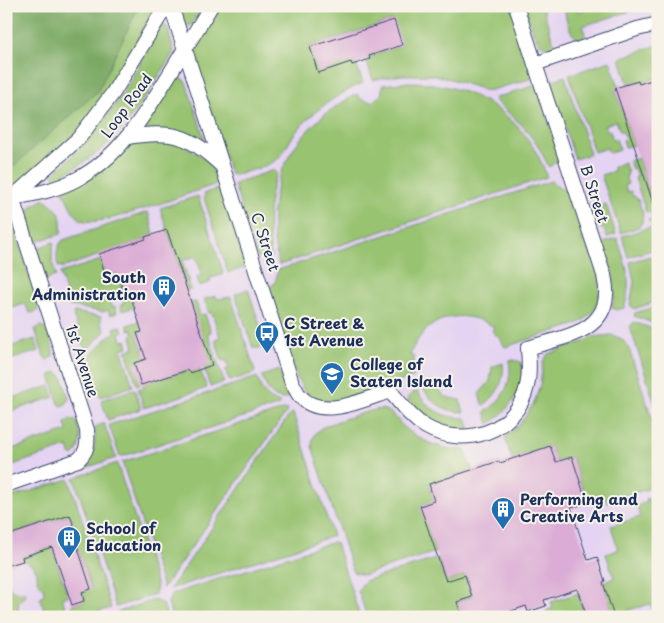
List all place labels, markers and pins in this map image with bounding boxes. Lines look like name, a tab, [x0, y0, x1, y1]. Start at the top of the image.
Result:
place label: South Administration	[31, 265, 146, 305]
building icon: South Administration	[151, 274, 177, 308]
place label: C Street & 1st Avenue	[284, 311, 365, 351]
bus stop icon: C Street & 1st Avenue	[254, 320, 280, 354]
place label: College of Staten Island	[350, 352, 452, 392]
school or university icon: College of Staten Island	[319, 361, 345, 395]
place label: Performing and Creative Arts	[520, 487, 638, 527]
building icon: Performing and Creative Arts	[490, 496, 516, 530]
place label: School of Education	[86, 516, 161, 556]
building icon: School of Education	[56, 525, 82, 559]

